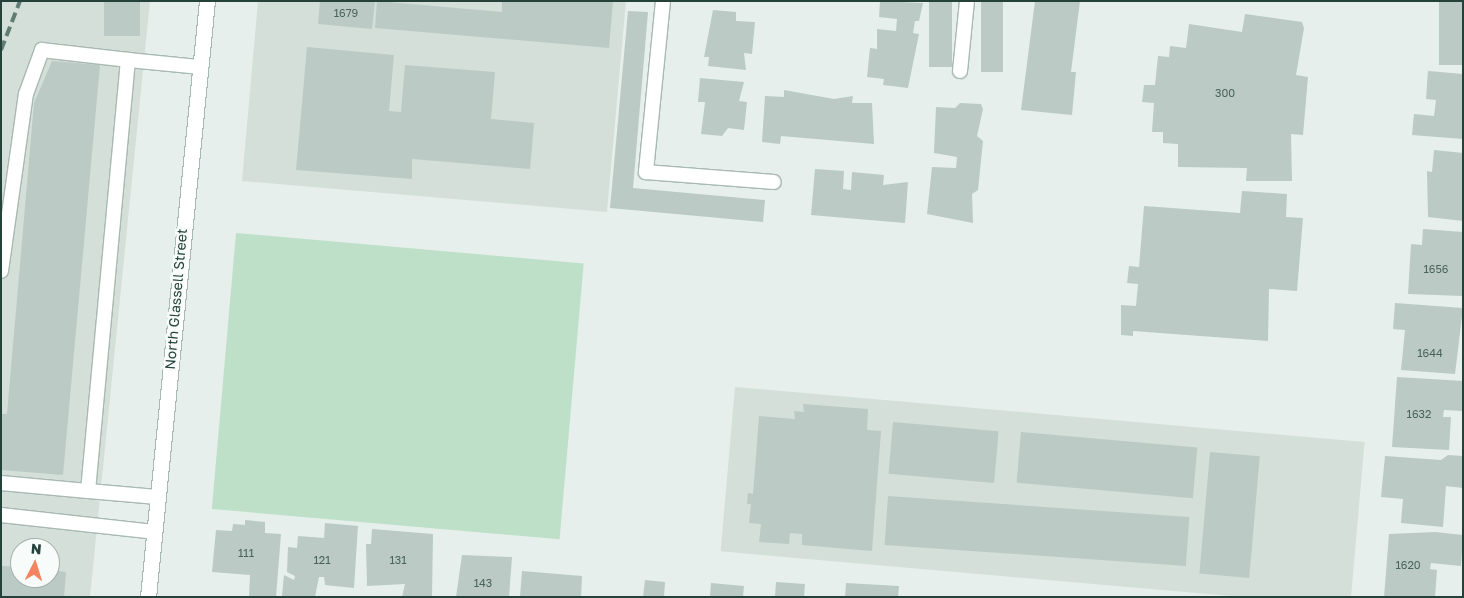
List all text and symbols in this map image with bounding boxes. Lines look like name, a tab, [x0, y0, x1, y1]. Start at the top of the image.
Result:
house number: 1679	[334, 6, 358, 20]
house number: 300	[1215, 86, 1235, 100]
street label: North Glassell Street	[161, 228, 191, 370]
house number: 1656	[1423, 262, 1449, 276]
house number: 1644	[1417, 346, 1443, 360]
house number: 1632	[1407, 407, 1431, 421]
north arrow	[10, 538, 60, 588]
text: N	[30, 540, 42, 557]
house number: 111	[238, 546, 254, 560]
house number: 121	[313, 553, 331, 567]
house number: 131	[389, 553, 407, 567]
house number: 1620	[1395, 558, 1421, 572]
house number: 143	[474, 576, 492, 590]

